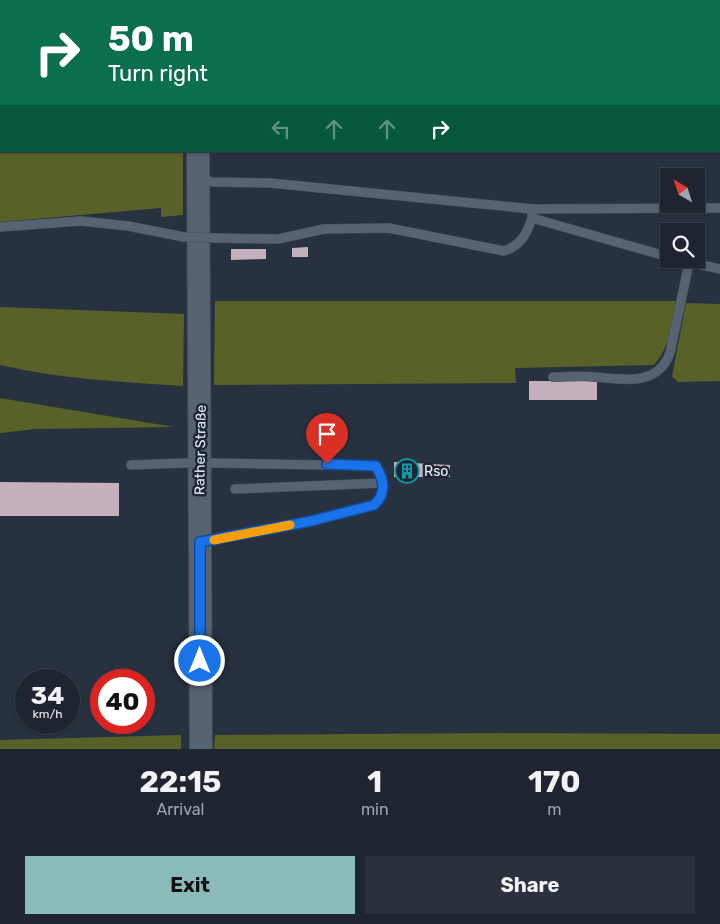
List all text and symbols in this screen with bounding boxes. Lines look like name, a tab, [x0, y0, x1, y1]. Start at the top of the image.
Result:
text: 50 m	[108, 18, 194, 60]
icon: right	[25, 20, 90, 85]
text: Turn right	[108, 60, 208, 87]
icon: left	[267, 115, 295, 143]
icon: ahead	[320, 115, 348, 143]
icon: ahead	[373, 115, 401, 143]
icon: right	[426, 115, 454, 143]
north arrow	[660, 168, 705, 212]
map controls	[660, 168, 705, 268]
button: search	[660, 223, 705, 268]
street label: Rather Straße	[191, 405, 210, 495]
pin	[306, 413, 348, 464]
icon: arrive	[313, 420, 341, 448]
building icon: Rso	[394, 458, 420, 484]
place label: Rso	[424, 463, 448, 480]
position arrow	[173, 634, 225, 686]
speed limit sign: 40	[90, 669, 155, 734]
text: 34	[31, 681, 64, 710]
text: km/h	[33, 707, 62, 721]
text: 22:15	[139, 764, 221, 800]
text: 1	[367, 764, 382, 800]
text: 170	[528, 764, 581, 800]
text: Arrival	[156, 800, 204, 819]
text: min	[361, 800, 389, 819]
text: m	[547, 800, 561, 819]
button: Exit	[25, 856, 355, 914]
button: Share	[365, 856, 695, 914]

